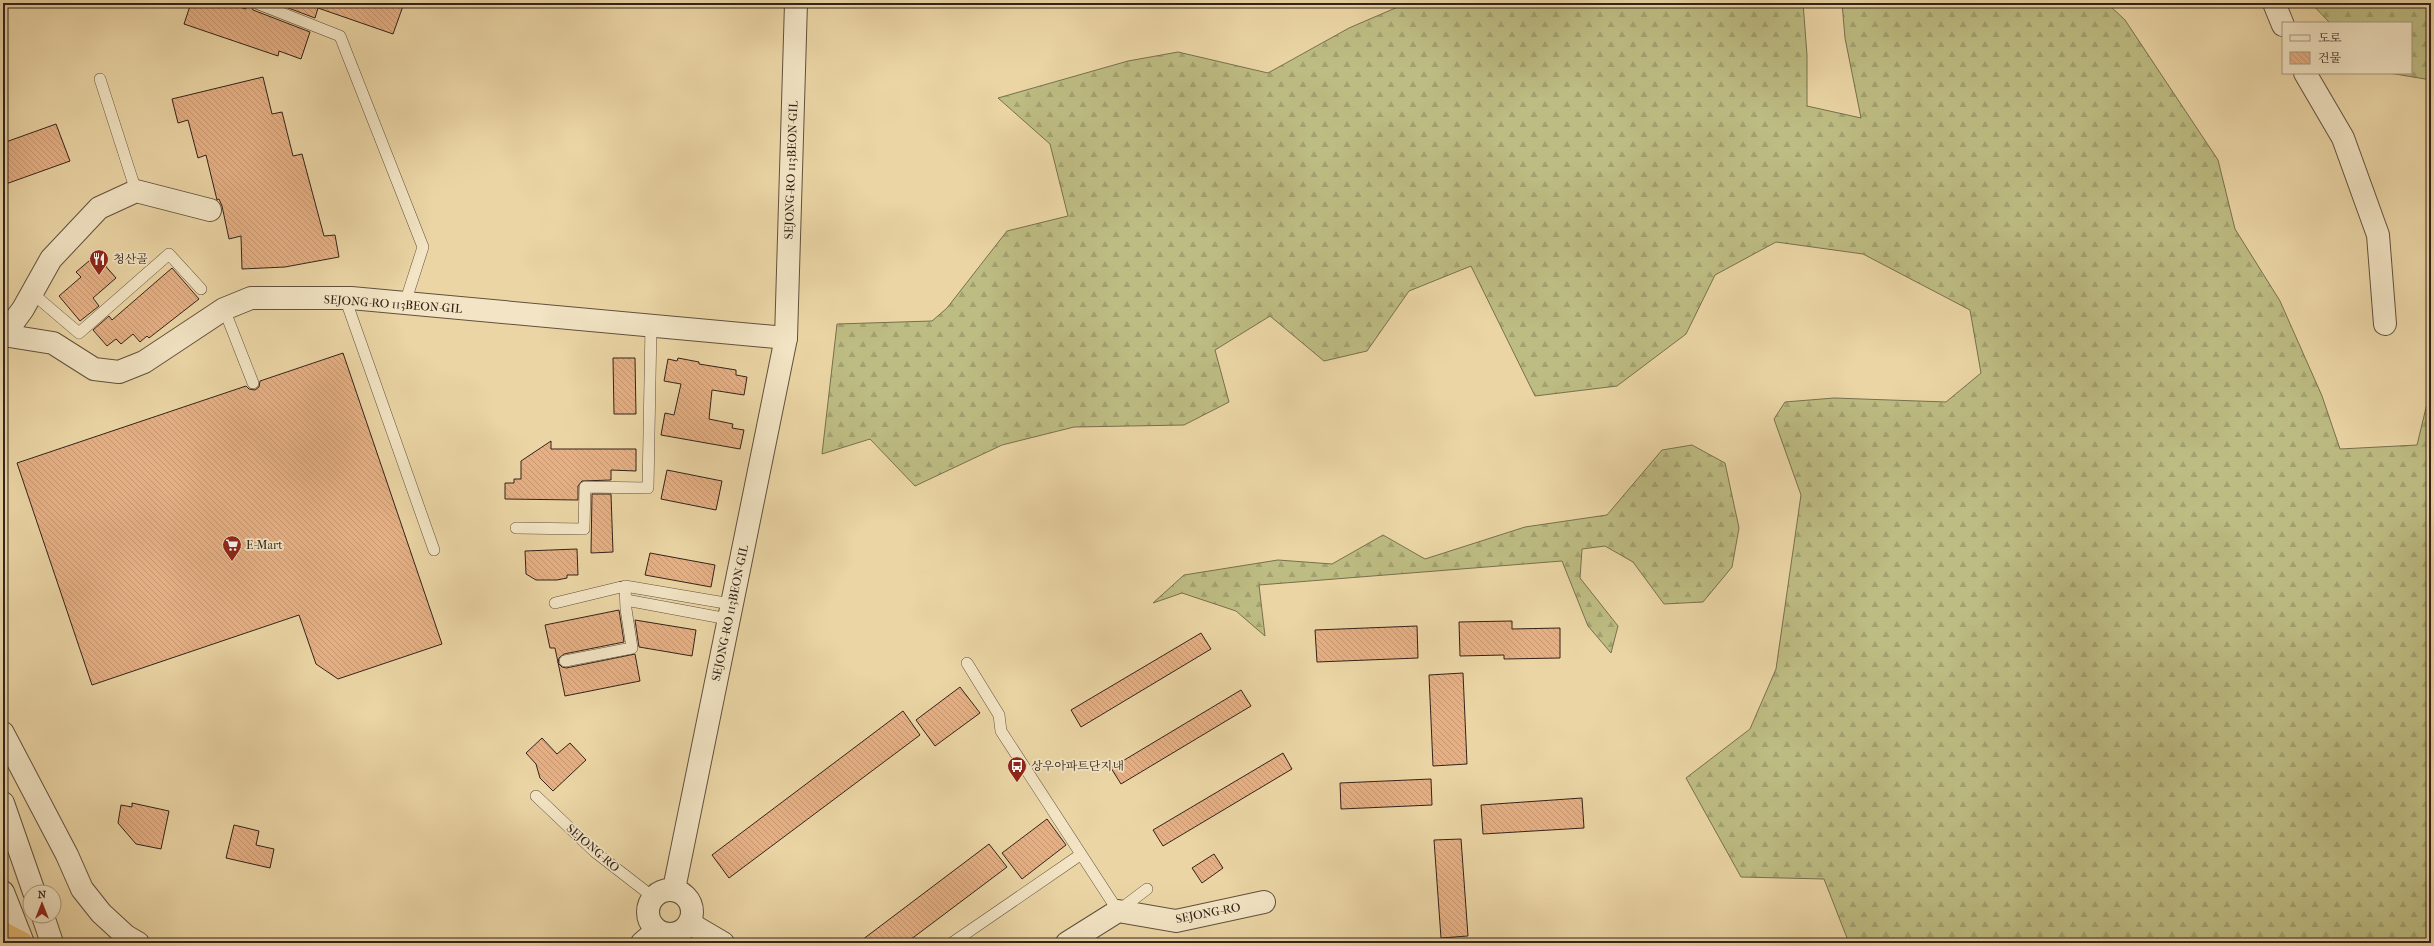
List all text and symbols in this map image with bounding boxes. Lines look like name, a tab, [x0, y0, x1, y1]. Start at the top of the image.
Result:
legend	[2282, 22, 2412, 74]
text: 도로	[2318, 31, 2342, 45]
text: 건물	[2318, 51, 2342, 65]
street label: SEJONG-RO 113BEON-GIL	[782, 100, 800, 240]
restaurant icon: 청산골	[88, 248, 110, 276]
place label: 청산골	[113, 252, 148, 266]
street label: SEJONG-RO 113BEON-GIL	[323, 292, 463, 316]
supermarket icon: E-Mart	[221, 534, 243, 562]
place label: E-Mart	[246, 538, 283, 552]
street label: SEJONG-RO 113BEON-GIL	[709, 543, 751, 682]
bus stop icon: 상우아파트단지내	[1006, 755, 1028, 783]
place label: 상우아파트단지내	[1031, 759, 1124, 773]
street label: SEJONG-RO	[564, 821, 622, 875]
north arrow	[22, 884, 62, 924]
text: N	[38, 888, 47, 901]
street label: SEJONG-RO	[1174, 900, 1242, 926]

